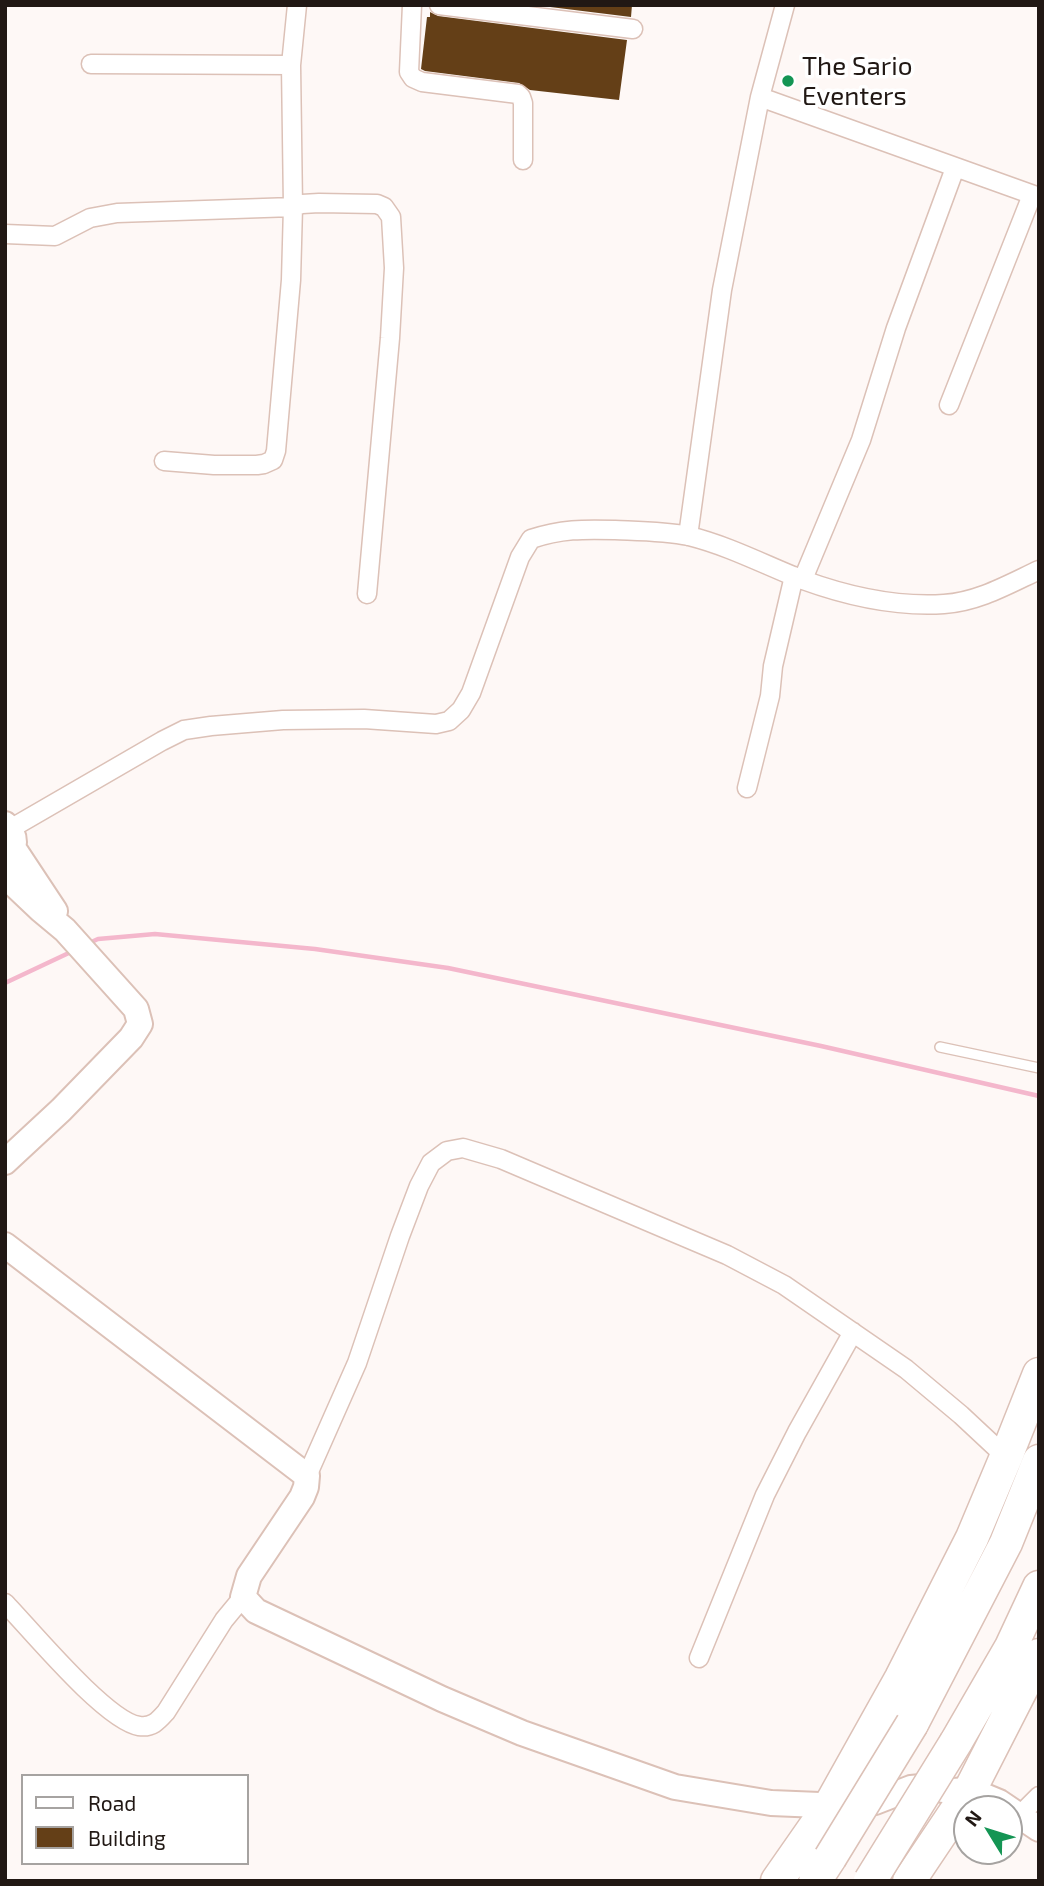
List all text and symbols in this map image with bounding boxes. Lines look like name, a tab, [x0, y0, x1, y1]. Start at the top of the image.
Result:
place label: The Sario Eventers	[802, 50, 912, 112]
marker: The Sario Eventers	[780, 73, 796, 89]
legend	[21, 1774, 248, 1865]
text: Road	[88, 1790, 136, 1815]
north arrow	[953, 1795, 1023, 1865]
text: N	[959, 1806, 986, 1830]
text: Building	[88, 1825, 166, 1850]

